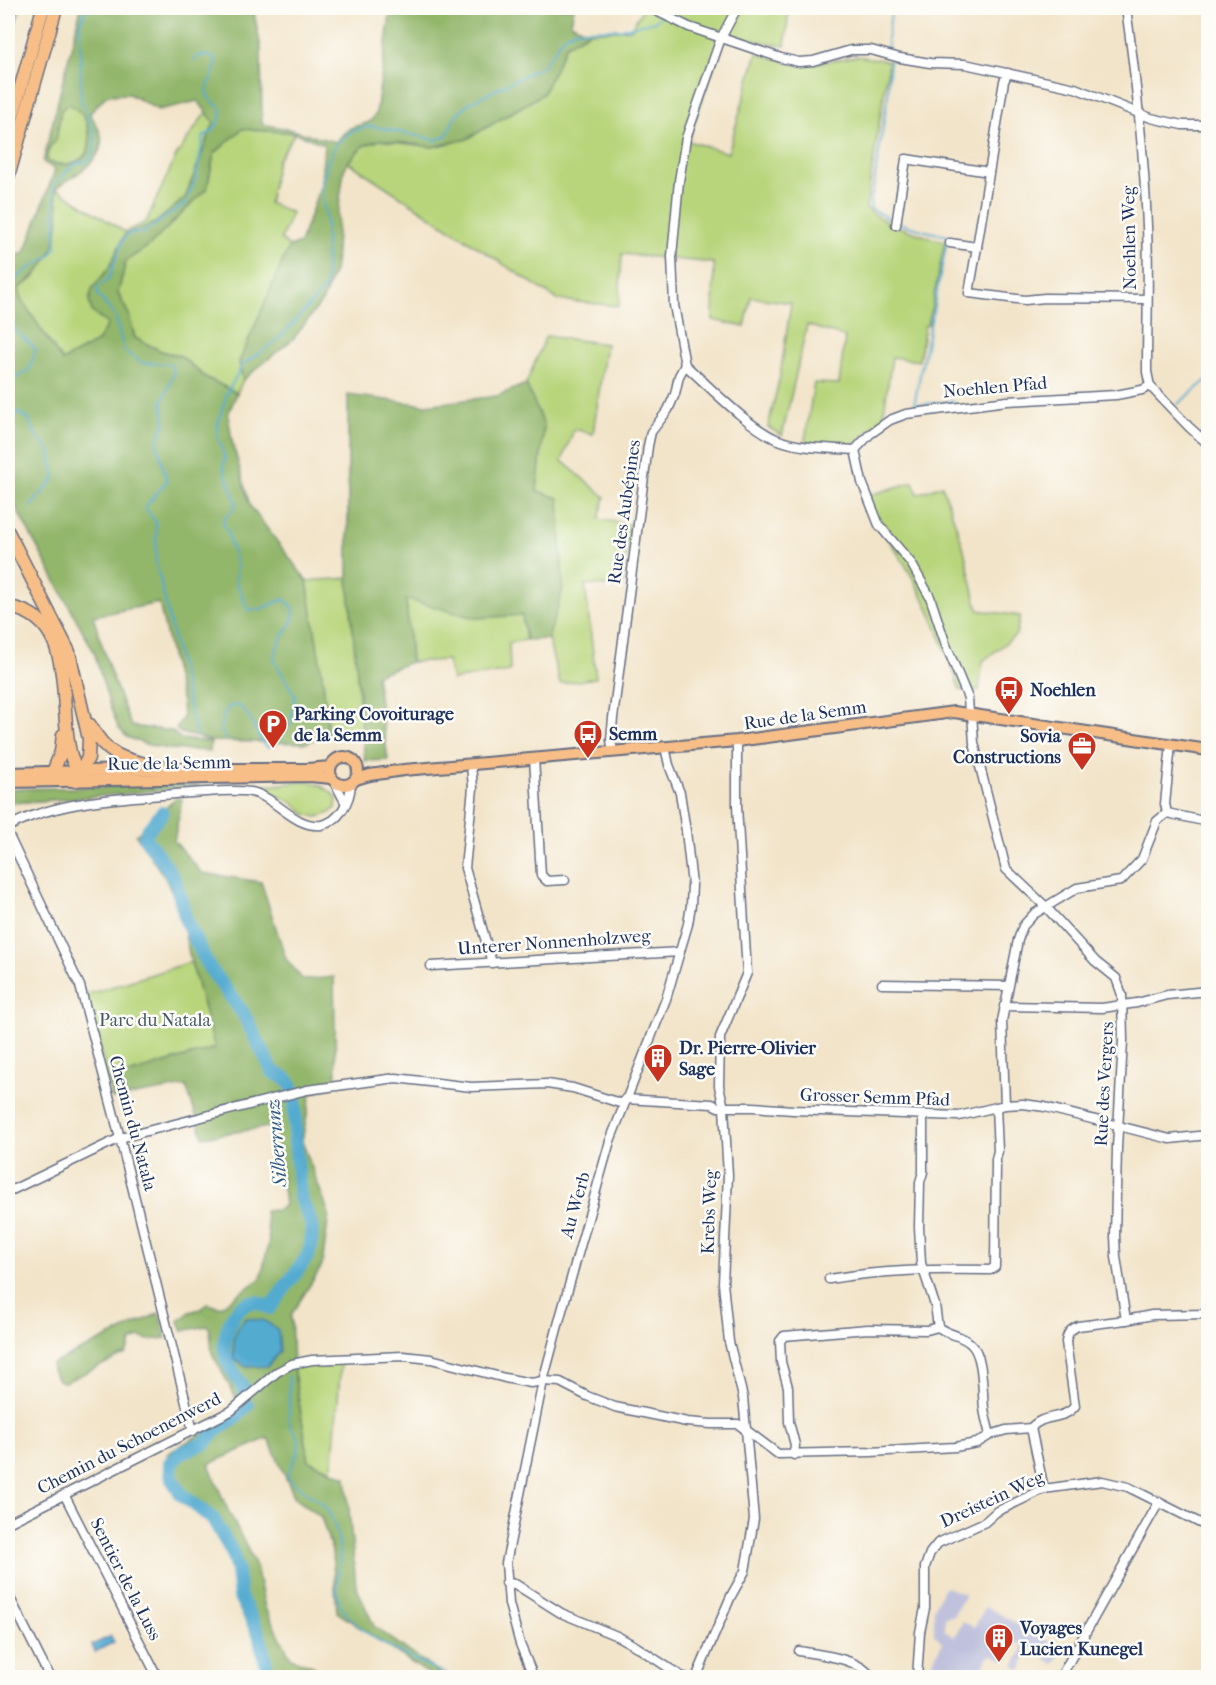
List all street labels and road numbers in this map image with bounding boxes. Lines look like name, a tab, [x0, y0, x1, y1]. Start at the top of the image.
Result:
street label: Noehlen Weg	[1118, 185, 1141, 290]
street label: Noehlen Pfad	[942, 372, 1048, 403]
street label: Rue des Aubépines	[604, 438, 645, 586]
street label: Rue de la Semm	[742, 696, 868, 734]
street label: Rue de la Semm	[107, 752, 231, 775]
street label: Unterer Nonnenholzweg	[457, 925, 652, 960]
street label: Rue des Vergers	[1091, 1021, 1118, 1147]
street label: Chemin du Natala	[104, 1053, 161, 1194]
street label: Grosser Semm Pfad	[800, 1084, 951, 1111]
street label: Krebs Weg	[698, 1169, 721, 1255]
street label: Au Werb	[556, 1170, 595, 1242]
street label: Chemin du Schoenenwerd	[34, 1388, 225, 1499]
street label: Dreistein Weg	[937, 1466, 1048, 1533]
street label: Sentier de la Luss	[86, 1515, 166, 1644]

